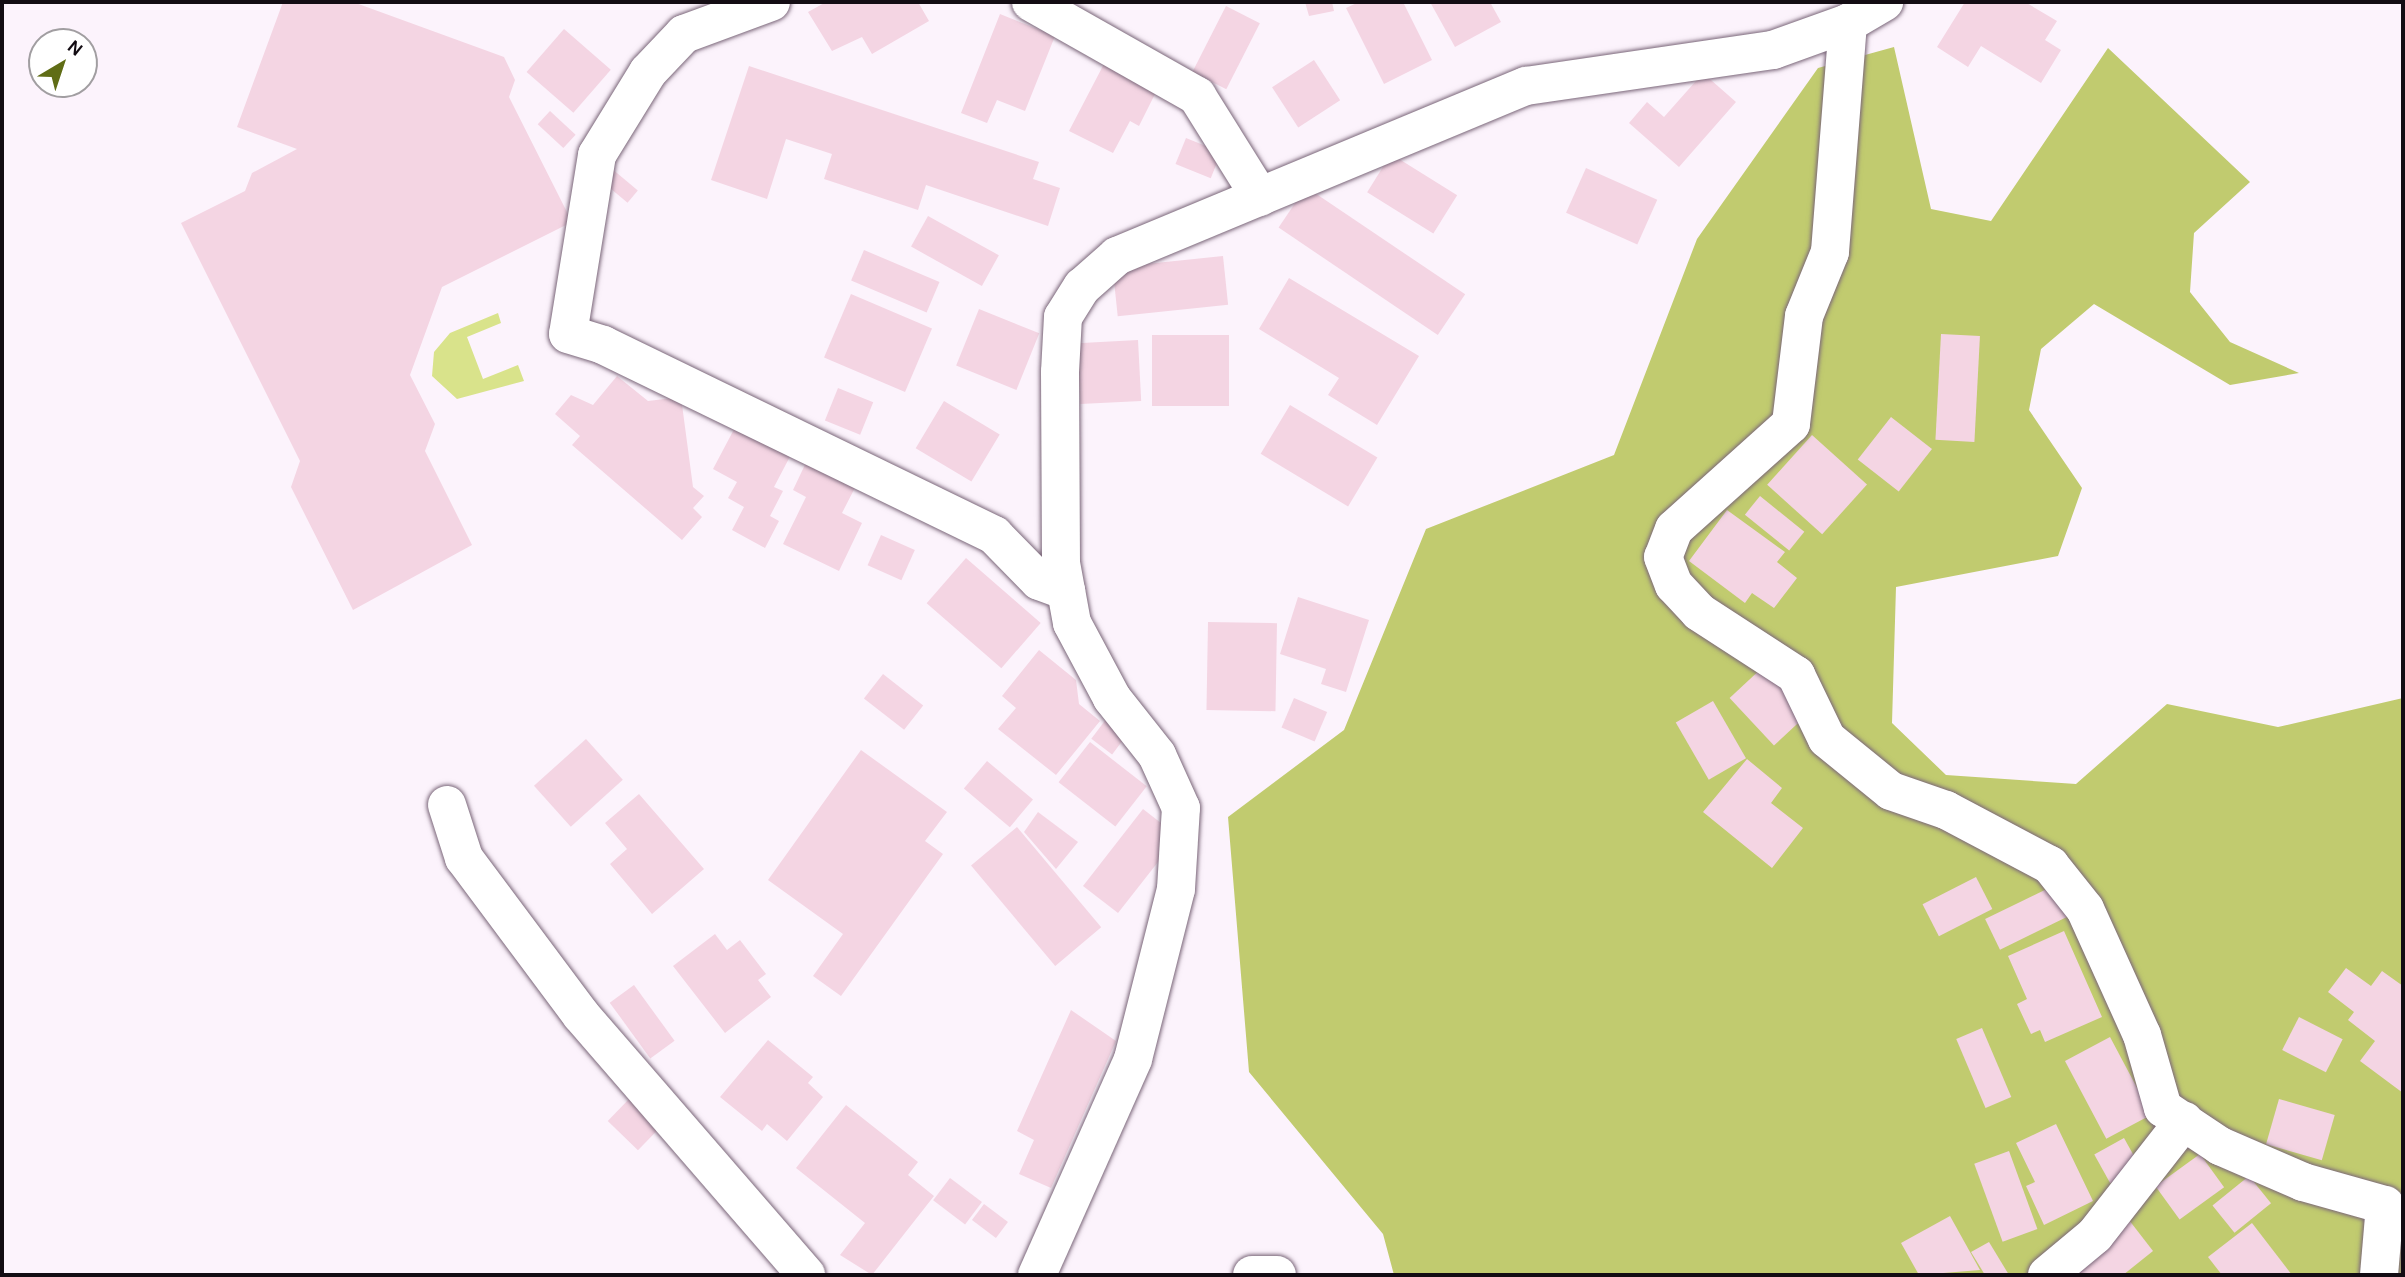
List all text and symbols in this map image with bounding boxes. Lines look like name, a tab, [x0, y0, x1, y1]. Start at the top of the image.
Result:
north arrow	[28, 28, 98, 98]
text: N	[63, 35, 87, 61]

